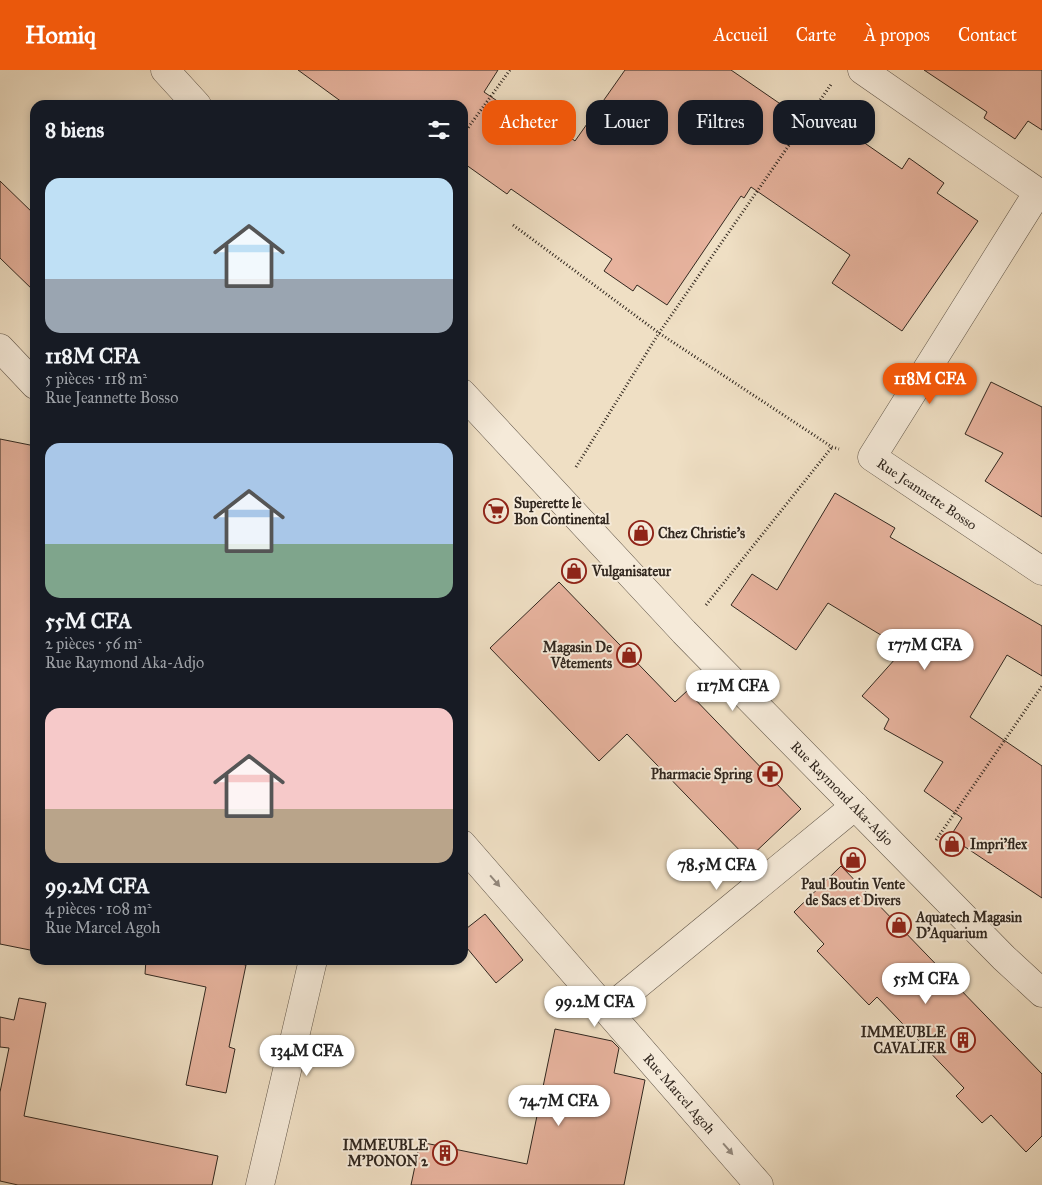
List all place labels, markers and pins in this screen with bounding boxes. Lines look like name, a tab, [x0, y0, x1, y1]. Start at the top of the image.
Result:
pin: 118M CFA	[878, 362, 982, 405]
place label: Superette le Bon Continental	[514, 495, 611, 528]
supermarket icon: Superette le Bon Continental	[483, 498, 509, 524]
shop icon: Chez Christie's	[628, 520, 654, 546]
place label: Chez Christie's	[658, 525, 745, 542]
shop icon: Vulganisateur	[561, 558, 587, 584]
place label: Vulganisateur	[591, 563, 672, 581]
pin: 177M CFA	[873, 628, 977, 671]
place label: Magasin De Vêtements	[543, 639, 612, 672]
shop icon: Magasin De Vêtements	[616, 642, 642, 668]
pin: 117M CFA	[681, 670, 785, 712]
pharmacy icon: Pharmacie Spring	[757, 761, 783, 787]
place label: Pharmacie Spring	[651, 766, 752, 784]
shop icon: Impri'flex	[939, 831, 965, 857]
place label: Impri'flex	[970, 836, 1028, 854]
shop icon: Paul Boutin Vente de Sacs et Divers	[840, 847, 866, 873]
pin: 78.5M CFA	[660, 848, 774, 891]
place label: Paul Boutin Vente de Sacs et Divers	[801, 876, 905, 909]
place label: Aquatech Magasin D'Aquarium	[915, 909, 1023, 943]
shop icon: Aquatech Magasin D'Aquarium	[886, 912, 912, 938]
pin: 55M CFA	[880, 962, 972, 1005]
pin: 99.2M CFA	[538, 986, 652, 1028]
place label: IMMEUBLE CAVALIER	[861, 1024, 947, 1057]
building icon: IMMEUBLE CAVALIER	[950, 1027, 976, 1053]
pin: 134M CFA	[255, 1034, 359, 1077]
pin: 74.7M CFA	[502, 1084, 616, 1127]
place label: IMMEUBLE M'PONON 2	[343, 1137, 429, 1170]
building icon: IMMEUBLE M'PONON 2	[432, 1140, 458, 1166]

